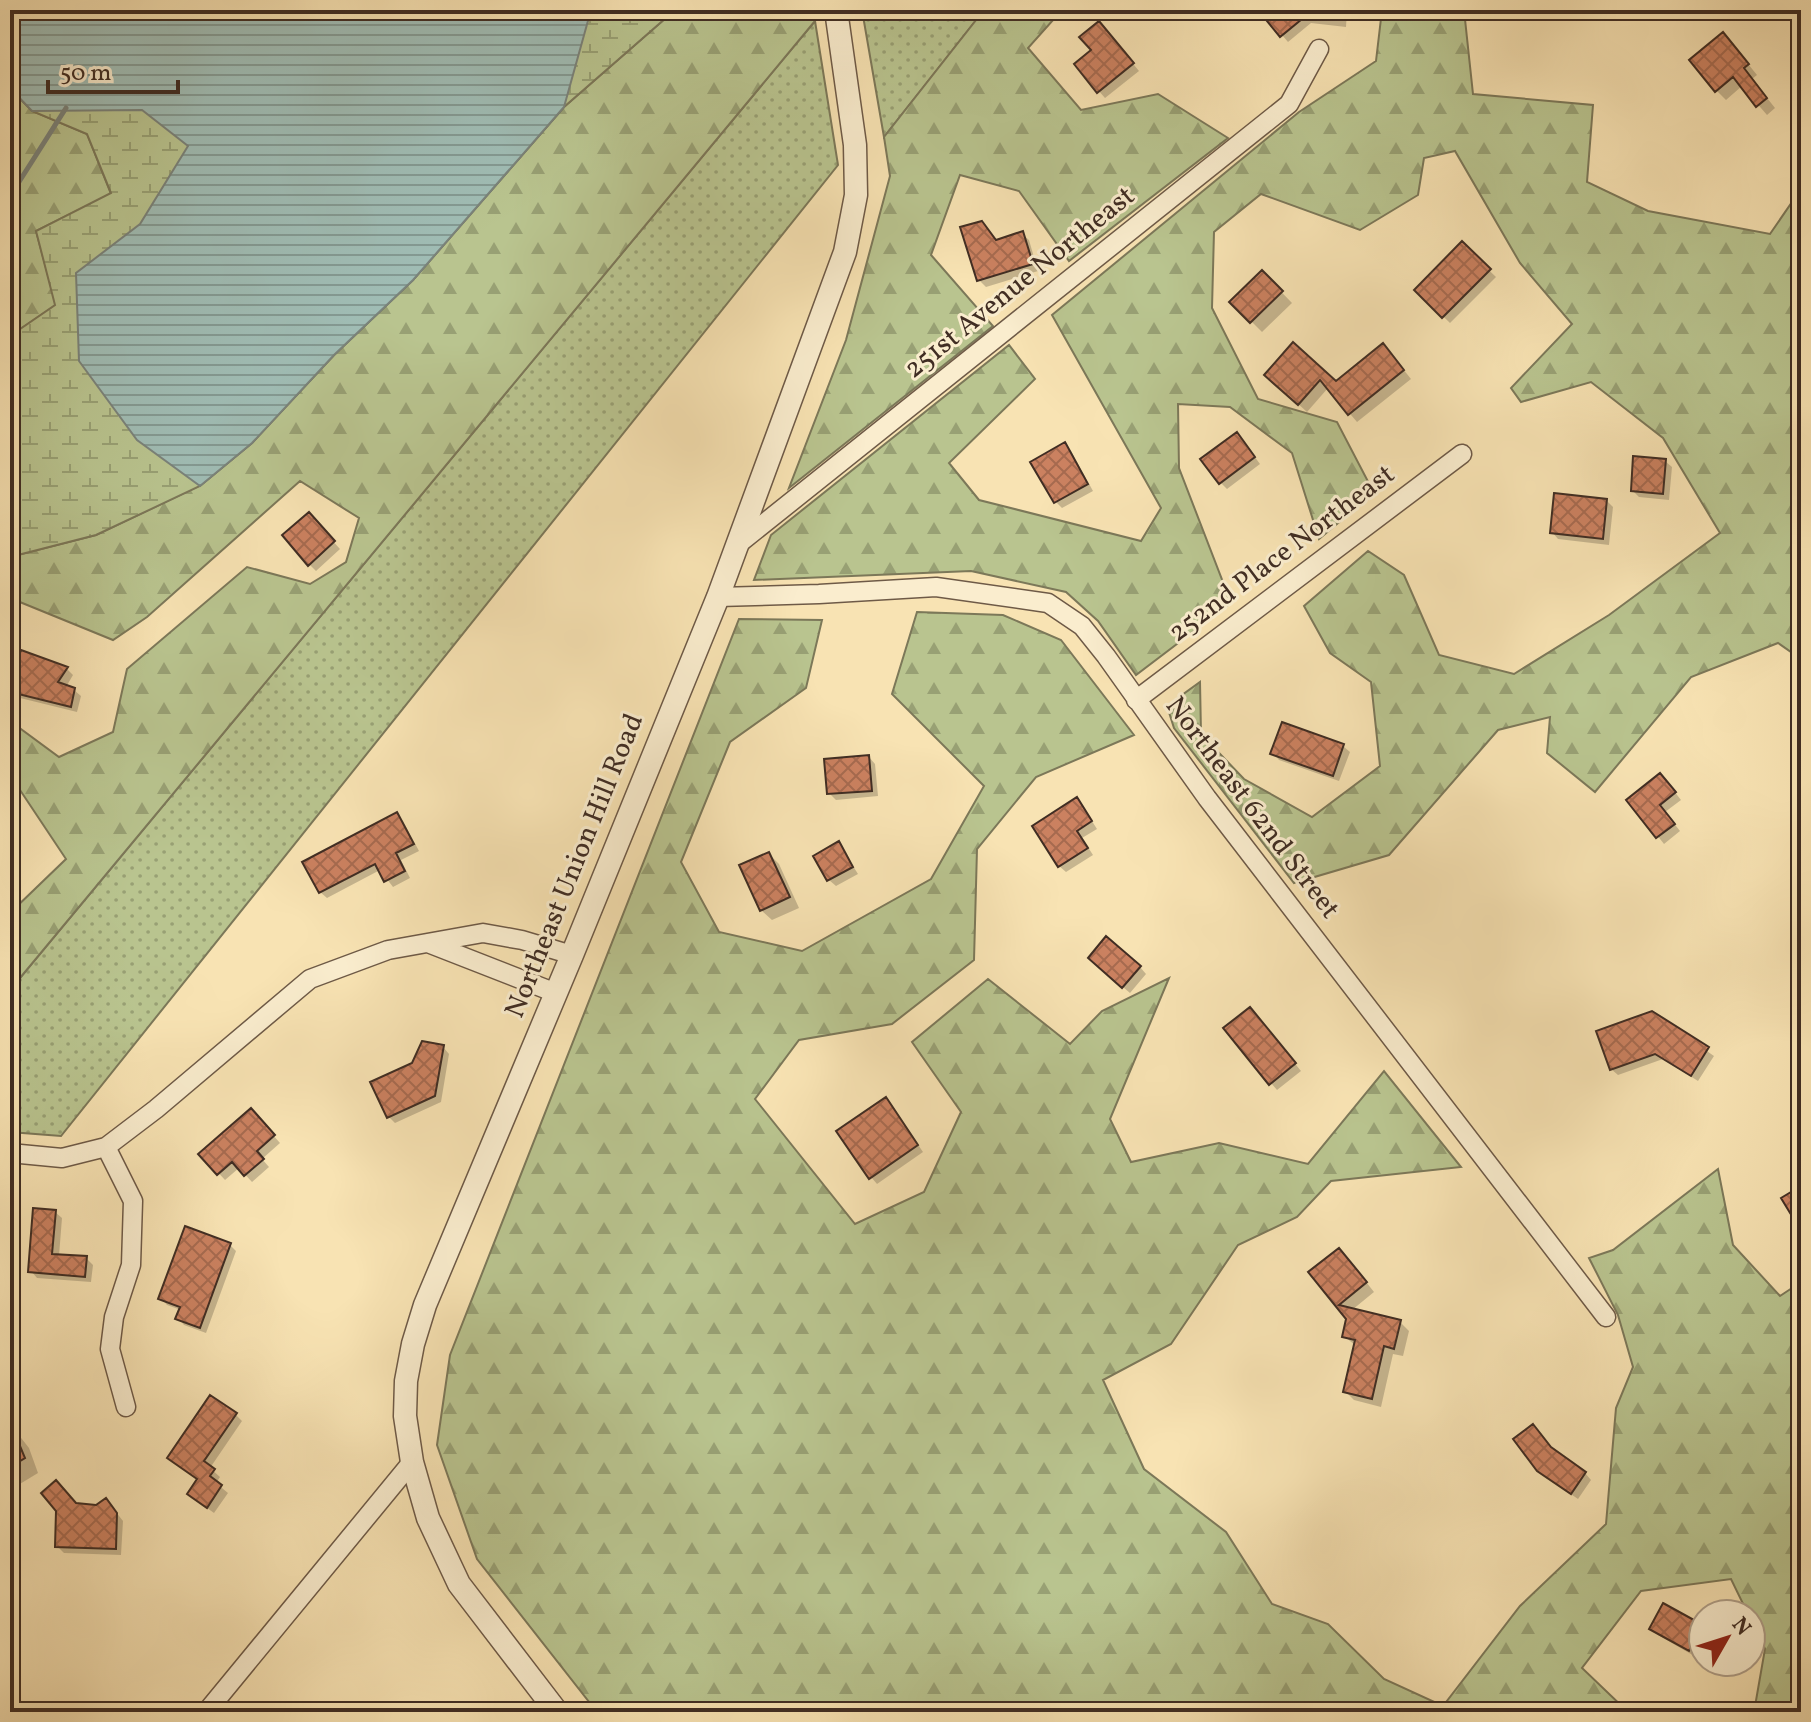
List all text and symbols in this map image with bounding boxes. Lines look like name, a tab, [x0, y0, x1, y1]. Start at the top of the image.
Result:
scale bar	[48, 44, 178, 94]
text: 50 m	[60, 57, 112, 91]
street label: 251st Avenue Northeast	[896, 178, 1144, 388]
street label: 252nd Place Northeast	[1161, 456, 1403, 652]
street label: Northeast 62nd Street	[1155, 689, 1349, 927]
street label: Northeast Union Hill Road	[496, 708, 654, 1024]
north arrow	[1687, 1598, 1767, 1678]
text: N	[1724, 1611, 1758, 1643]

